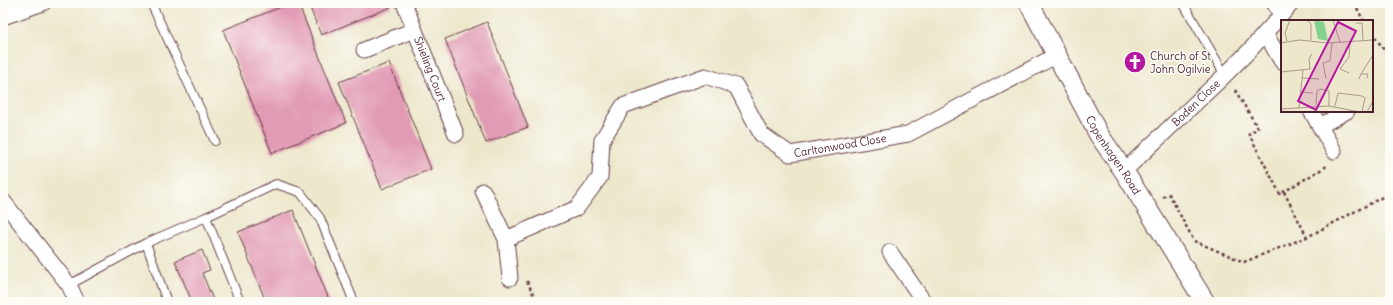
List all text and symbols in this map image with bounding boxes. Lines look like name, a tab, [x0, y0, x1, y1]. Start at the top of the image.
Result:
inset map	[1281, 20, 1373, 112]
street label: Shieling Court	[411, 34, 450, 104]
church icon: Church of St John Ogilvie	[1122, 49, 1148, 75]
place label: Church of St John Ogilvie	[1150, 49, 1211, 76]
street label: Boden Close	[1169, 76, 1223, 129]
street label: Copenhagen Road	[1083, 113, 1144, 198]
street label: Carltonwood Close	[793, 131, 887, 160]

